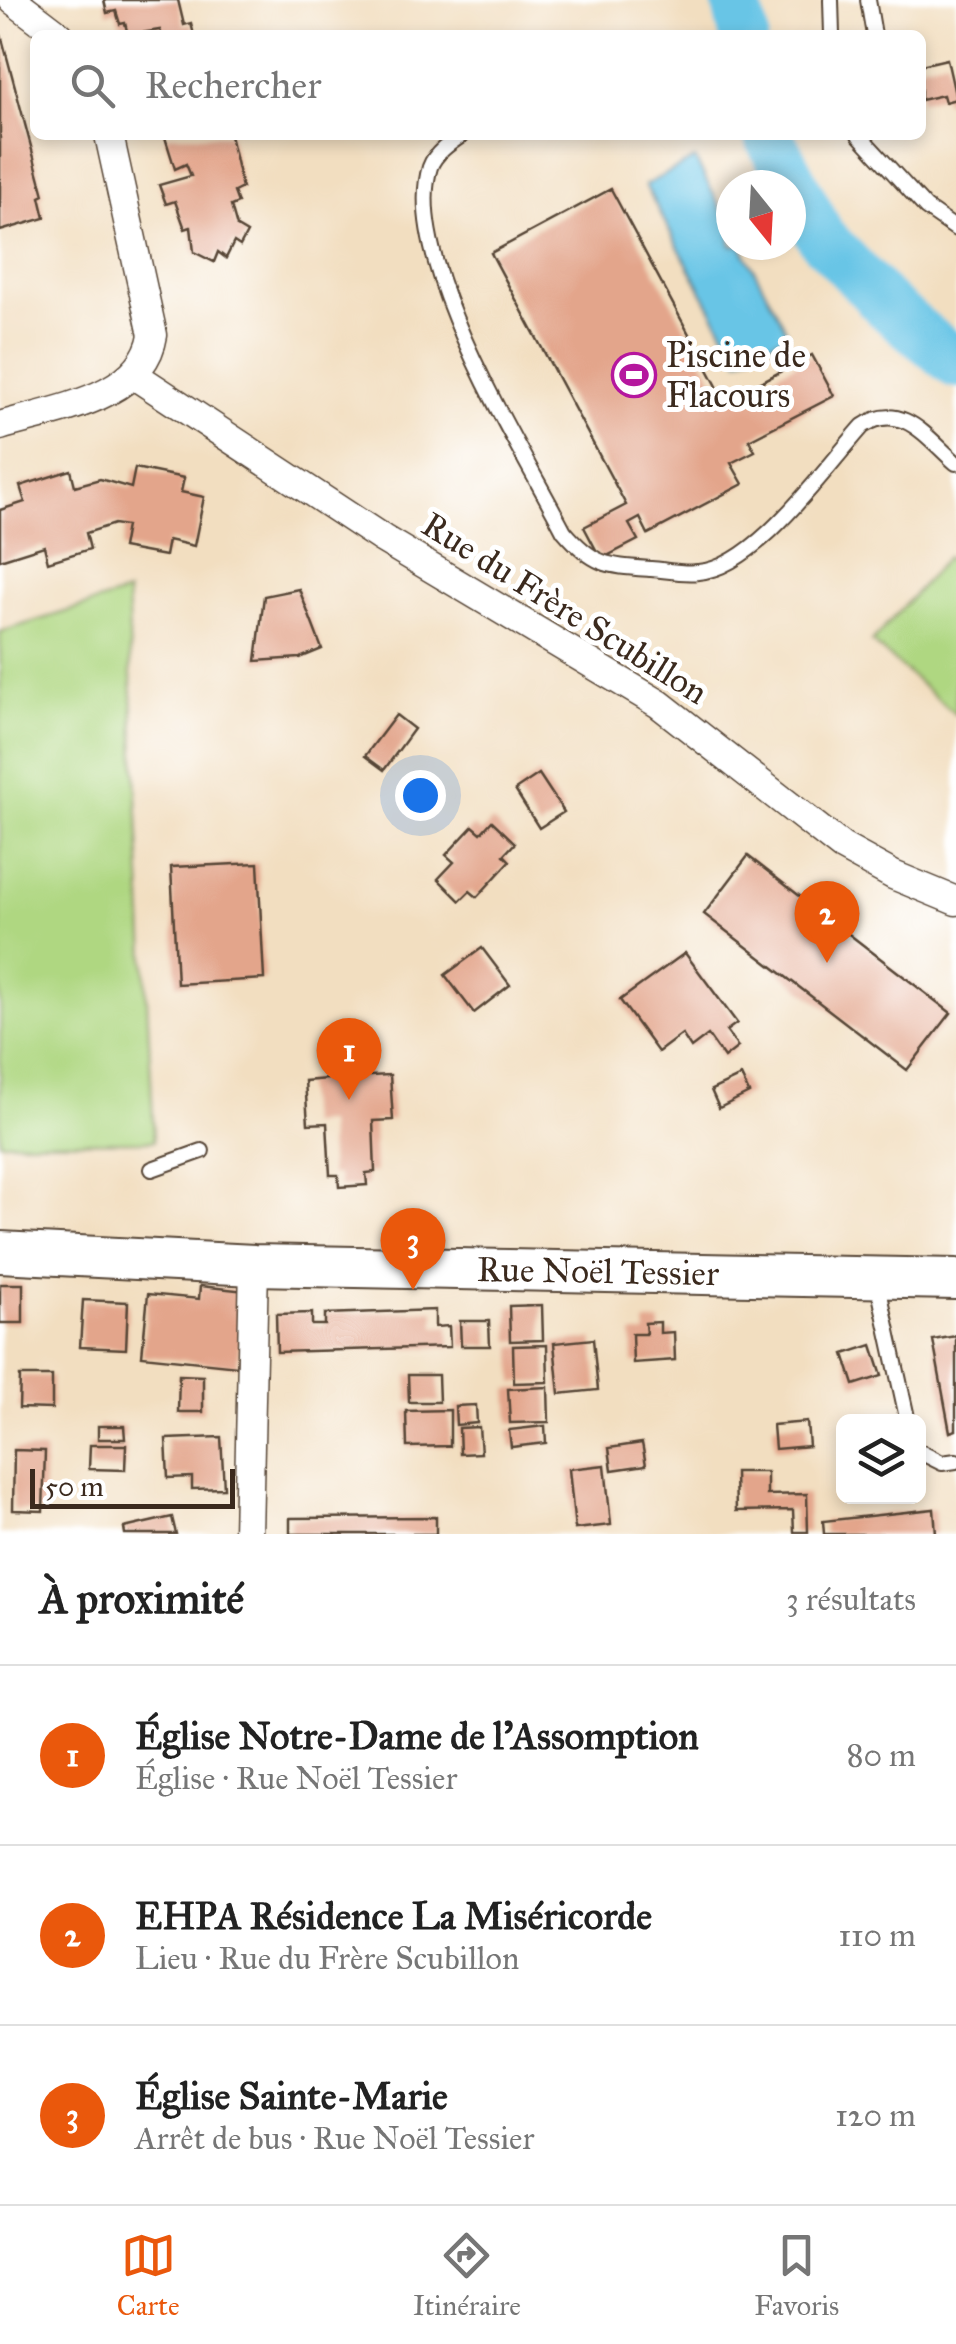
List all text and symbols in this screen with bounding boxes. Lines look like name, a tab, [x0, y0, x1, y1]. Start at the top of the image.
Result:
search box	[30, 30, 926, 140]
icon: search	[65, 58, 120, 113]
text: Rechercher	[145, 62, 321, 108]
north arrow	[716, 170, 806, 260]
place label: Piscine de Flacours	[666, 334, 806, 417]
sports icon: Piscine de Flacours	[611, 352, 657, 398]
street label: Rue du Frère Scubillon	[414, 503, 716, 714]
your location	[395, 770, 446, 821]
pin: 2	[794, 880, 860, 963]
pin: 1	[316, 1018, 382, 1100]
pin: 3	[380, 1208, 446, 1290]
street label: Rue Noël Tessier	[477, 1248, 720, 1295]
map controls	[836, 1414, 926, 1504]
button: layers	[836, 1414, 926, 1504]
scale bar	[30, 1464, 235, 1508]
text: 50 m	[45, 1469, 104, 1504]
text: À proximité	[40, 1573, 244, 1625]
text: 3 résultats	[786, 1580, 916, 1619]
text: Église Notre-Dame de l'Assomption	[135, 1713, 699, 1759]
text: 1	[66, 1736, 79, 1775]
text: 80 m	[847, 1736, 916, 1775]
text: Église · Rue Noël Tessier	[135, 1759, 457, 1798]
text: EHPA Résidence La Miséricorde	[135, 1893, 652, 1939]
text: 2	[65, 1916, 80, 1955]
text: 110 m	[838, 1916, 916, 1955]
text: Lieu · Rue du Frère Scubillon	[135, 1939, 519, 1978]
text: Église Sainte-Marie	[135, 2073, 448, 2119]
text: 3	[66, 2096, 79, 2135]
text: 120 m	[835, 2096, 916, 2135]
text: Arrêt de bus · Rue Noël Tessier	[135, 2119, 534, 2158]
tab: Carte	[117, 2228, 180, 2323]
tab: Itinéraire	[413, 2228, 521, 2323]
tab: Favoris	[754, 2228, 839, 2323]

